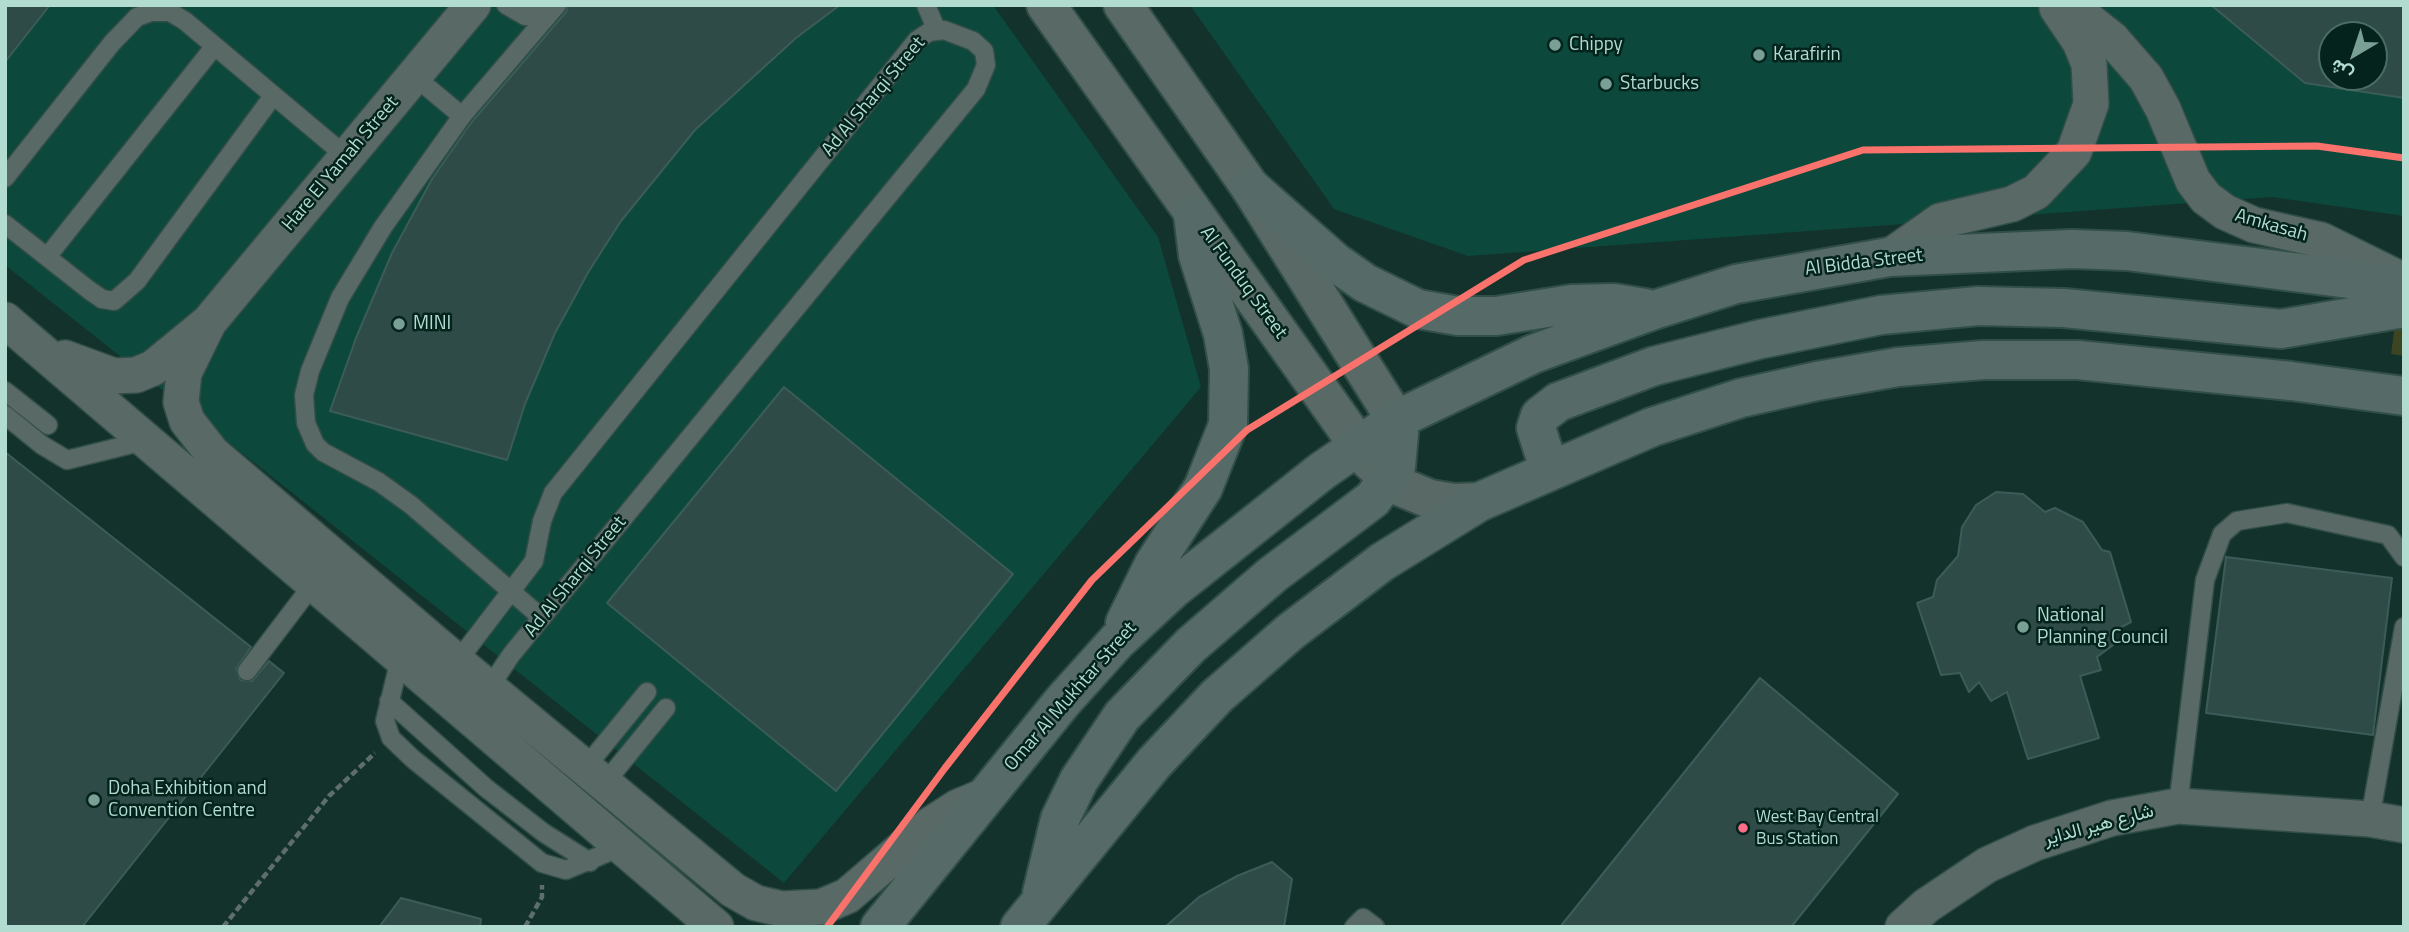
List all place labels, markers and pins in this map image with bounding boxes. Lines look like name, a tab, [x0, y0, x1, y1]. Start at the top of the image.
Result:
place label: Chippy	[1569, 34, 1623, 56]
marker: Chippy	[1547, 37, 1563, 53]
place label: Karafirin	[1773, 44, 1841, 66]
marker: Karafirin	[1751, 47, 1767, 63]
place label: Starbucks	[1620, 73, 1699, 95]
marker: Starbucks	[1598, 76, 1614, 92]
place label: MINI	[413, 313, 451, 335]
marker: MINI	[391, 316, 407, 332]
place label: National Planning Council	[2037, 605, 2168, 649]
marker: National Planning Council	[2015, 619, 2031, 635]
place label: Doha Exhibition and Convention Centre	[108, 778, 267, 822]
marker: Doha Exhibition and Convention Centre	[86, 792, 102, 808]
place label: West Bay Central Bus Station	[1756, 808, 1879, 848]
marker: West Bay Central Bus Station	[1736, 821, 1750, 835]

